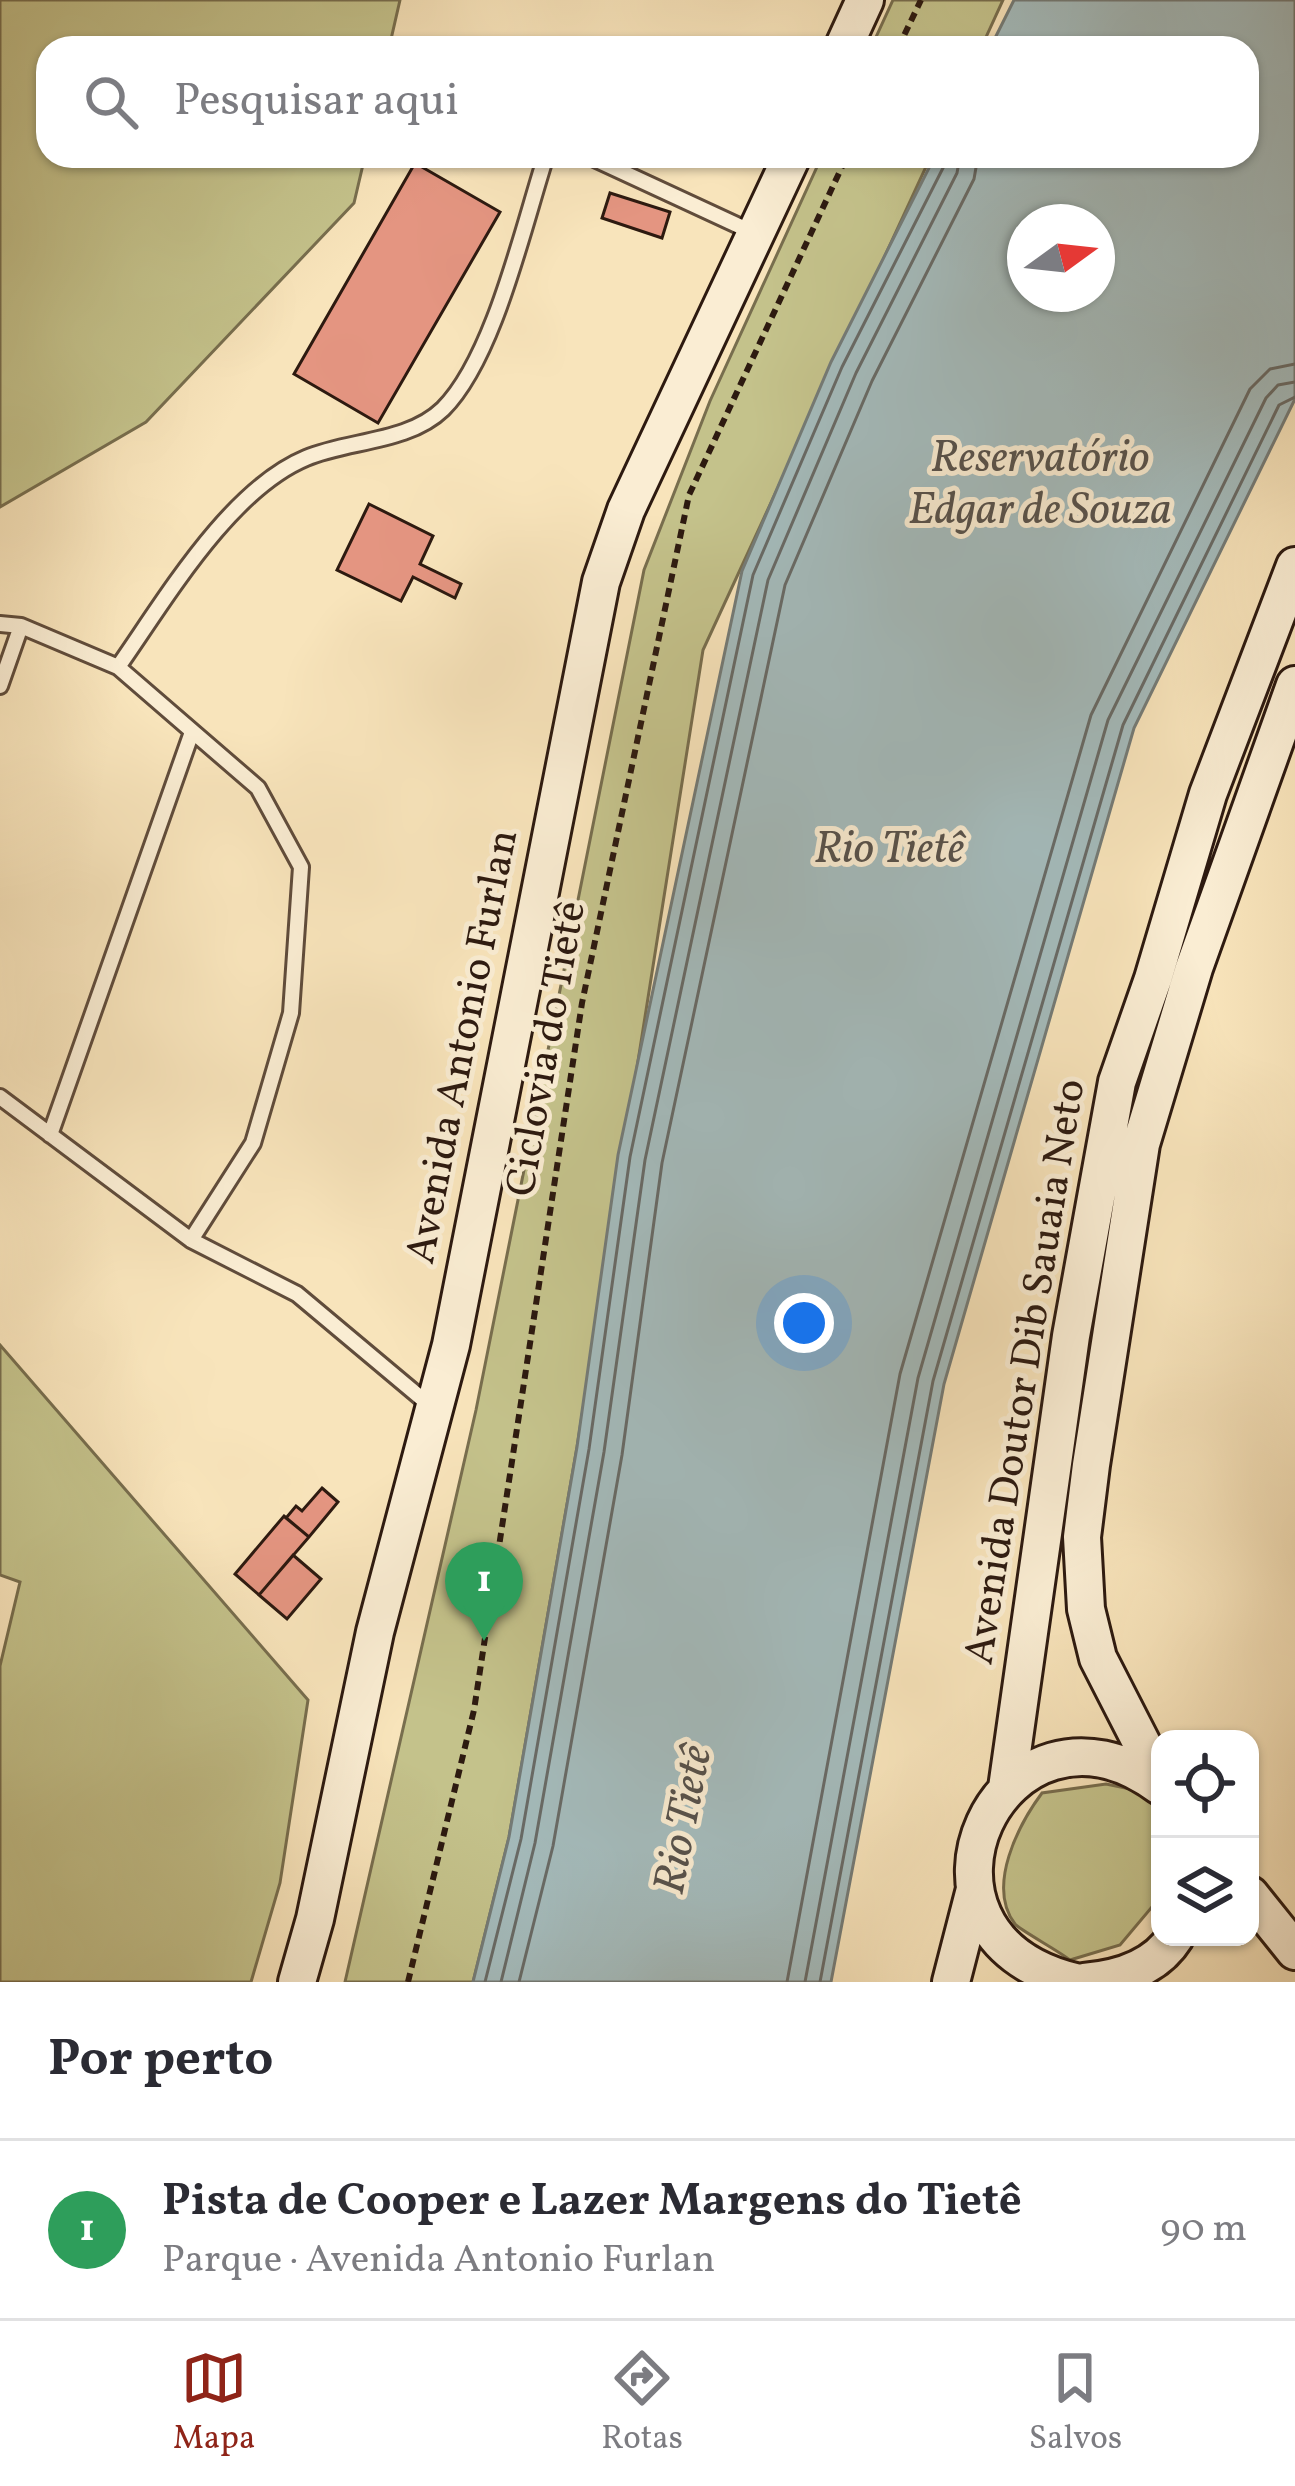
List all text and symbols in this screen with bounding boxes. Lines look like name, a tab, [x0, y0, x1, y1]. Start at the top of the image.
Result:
search box	[36, 36, 1259, 168]
icon: search	[78, 69, 144, 135]
text: Pesquisar aqui	[174, 71, 459, 134]
north arrow	[1007, 204, 1115, 312]
water label: Reservatório Edgar de Souza	[908, 428, 1172, 543]
water label: Rio Tietê	[814, 819, 967, 882]
street label: Avenida Antonio Furlan	[393, 825, 535, 1269]
street label: Ciclovia do Tietê	[493, 897, 603, 1201]
street label: Avenida Doutor Dib Sauaia Neto	[952, 1075, 1102, 1669]
your location	[774, 1293, 834, 1353]
pin: 1	[445, 1542, 523, 1641]
map controls	[1151, 1730, 1259, 1946]
button: locate	[1151, 1730, 1259, 1838]
water label: Rio Tietê	[640, 1738, 731, 1900]
button: layers	[1151, 1838, 1259, 1946]
text: Por perto	[48, 2025, 273, 2096]
text: Pista de Cooper e Lazer Margens do Tietê	[162, 2171, 1022, 2234]
text: 1	[79, 2203, 95, 2257]
text: 90 m	[1160, 2203, 1247, 2257]
text: Parque · Avenida Antonio Furlan	[162, 2234, 715, 2288]
tab: Mapa	[173, 2345, 255, 2463]
tab: Rotas	[601, 2345, 683, 2463]
tab: Salvos	[1029, 2345, 1122, 2463]

